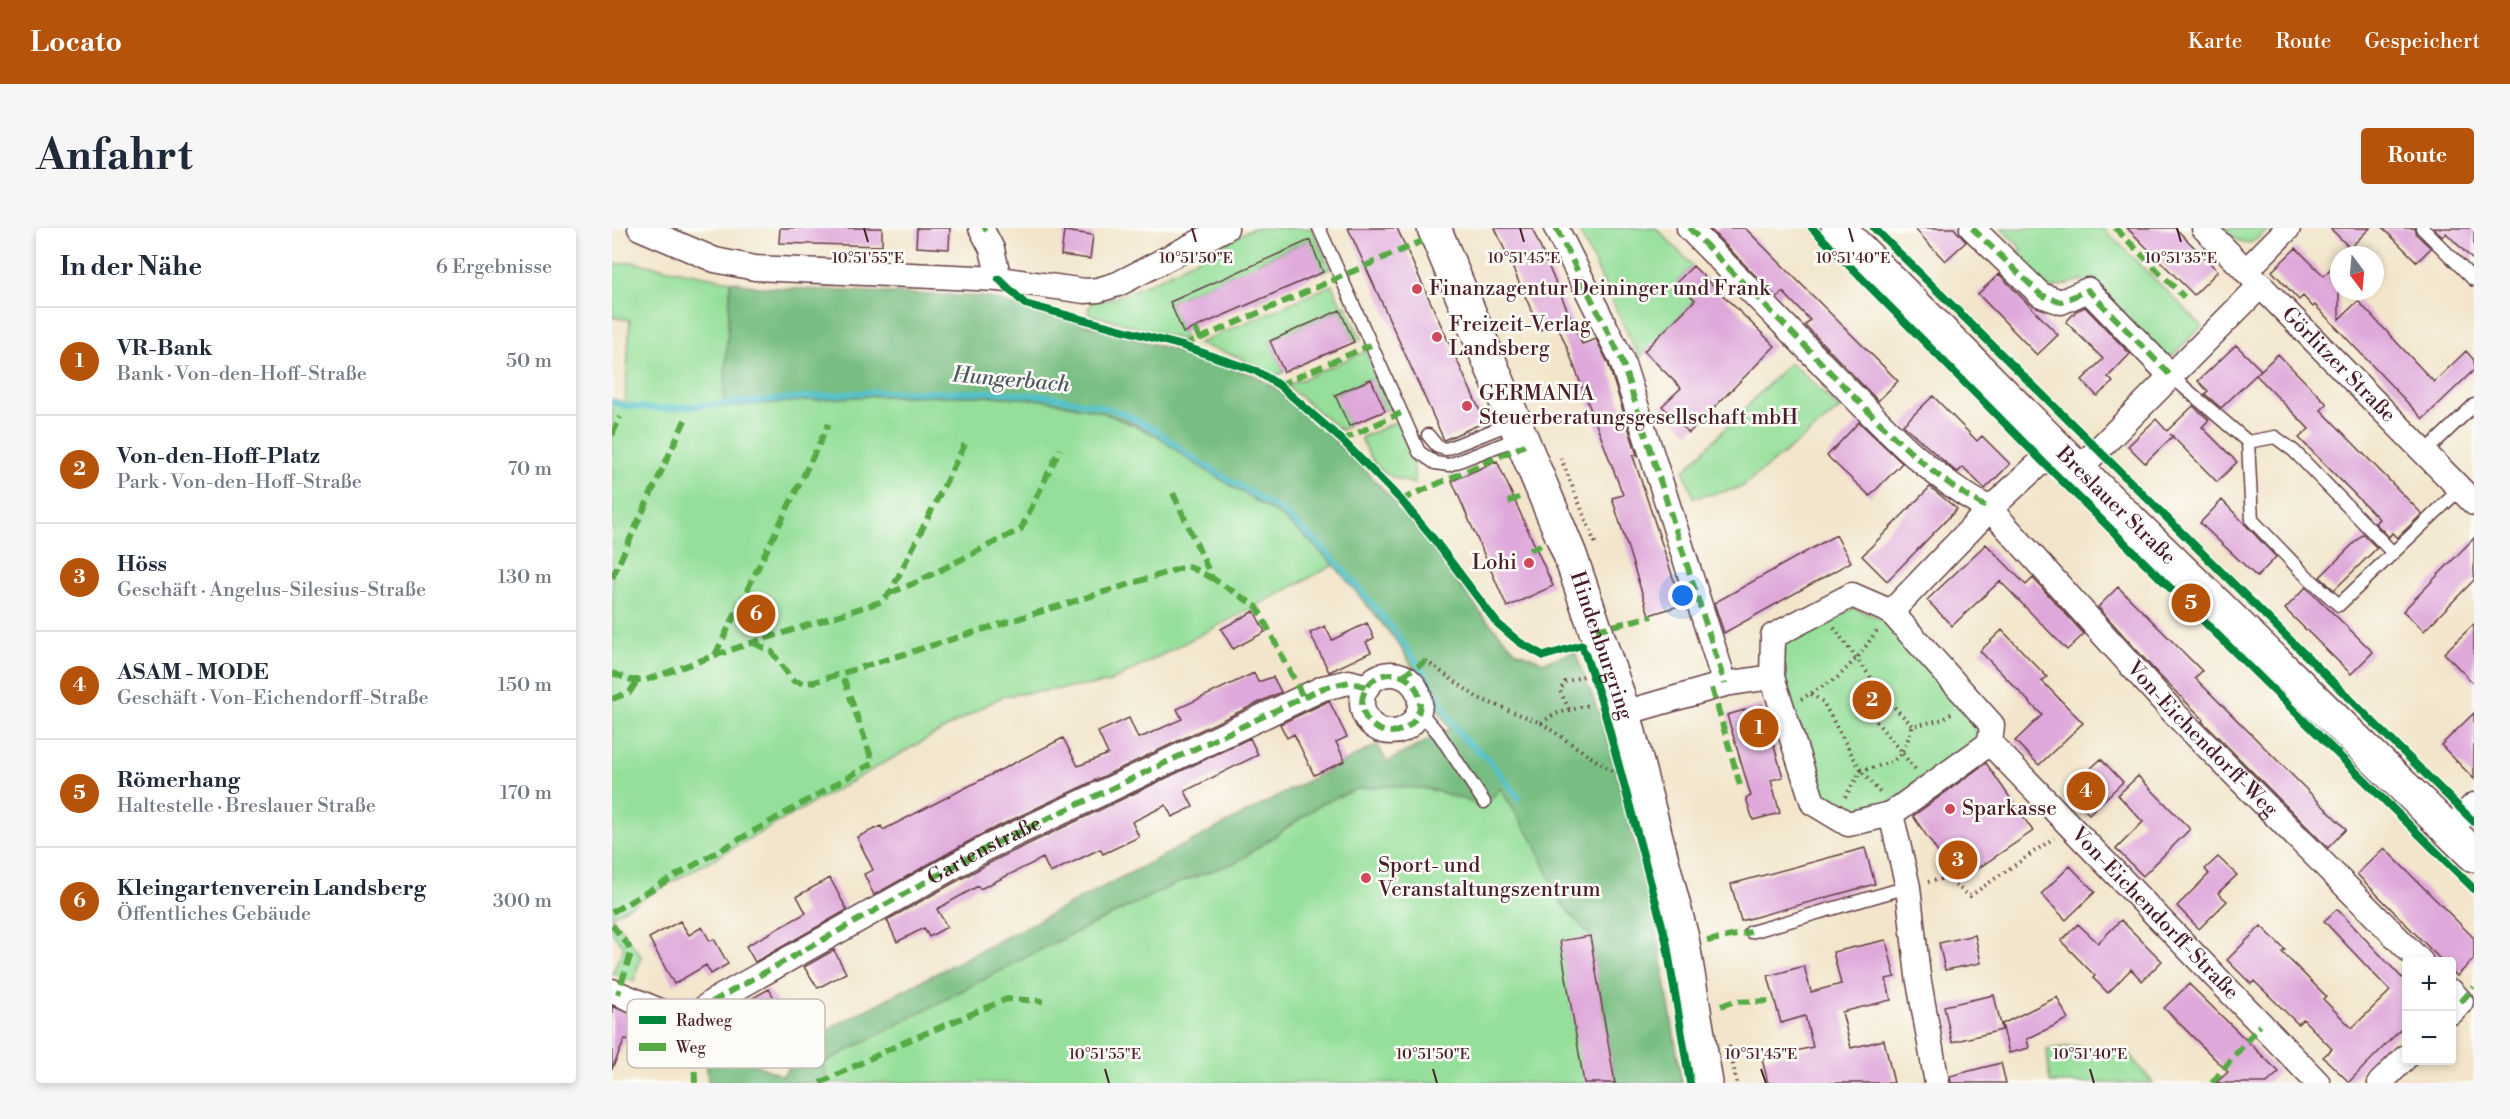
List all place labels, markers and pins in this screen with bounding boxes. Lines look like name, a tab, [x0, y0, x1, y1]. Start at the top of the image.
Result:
place label: Finanzagentur Deininger und Frank	[1429, 276, 1771, 302]
marker: Finanzagentur Deininger und Frank	[1410, 282, 1424, 296]
place label: Freizeit-Verlag Landsberg	[1449, 312, 1591, 362]
marker: Freizeit-Verlag Landsberg	[1430, 330, 1444, 344]
place label: GERMANIA Steuerberatungsgesellschaft mbH	[1479, 381, 1798, 431]
marker: GERMANIA Steuerberatungsgesellschaft mbH	[1460, 399, 1474, 413]
place label: Lohi	[1472, 550, 1517, 576]
marker: Lohi	[1522, 556, 1536, 570]
pin: 5	[2172, 580, 2210, 626]
pin: 6	[736, 592, 776, 636]
pin: 2	[1852, 678, 1892, 722]
pin: 1	[1740, 706, 1778, 750]
pin: 4	[2066, 768, 2106, 814]
place label: Sparkasse	[1962, 796, 2057, 822]
marker: Sparkasse	[1943, 802, 1957, 816]
pin: 3	[1938, 838, 1978, 882]
place label: Sport- und Veranstaltungszentrum	[1377, 853, 1601, 903]
marker: Sport- und Veranstaltungszentrum	[1359, 871, 1373, 885]

